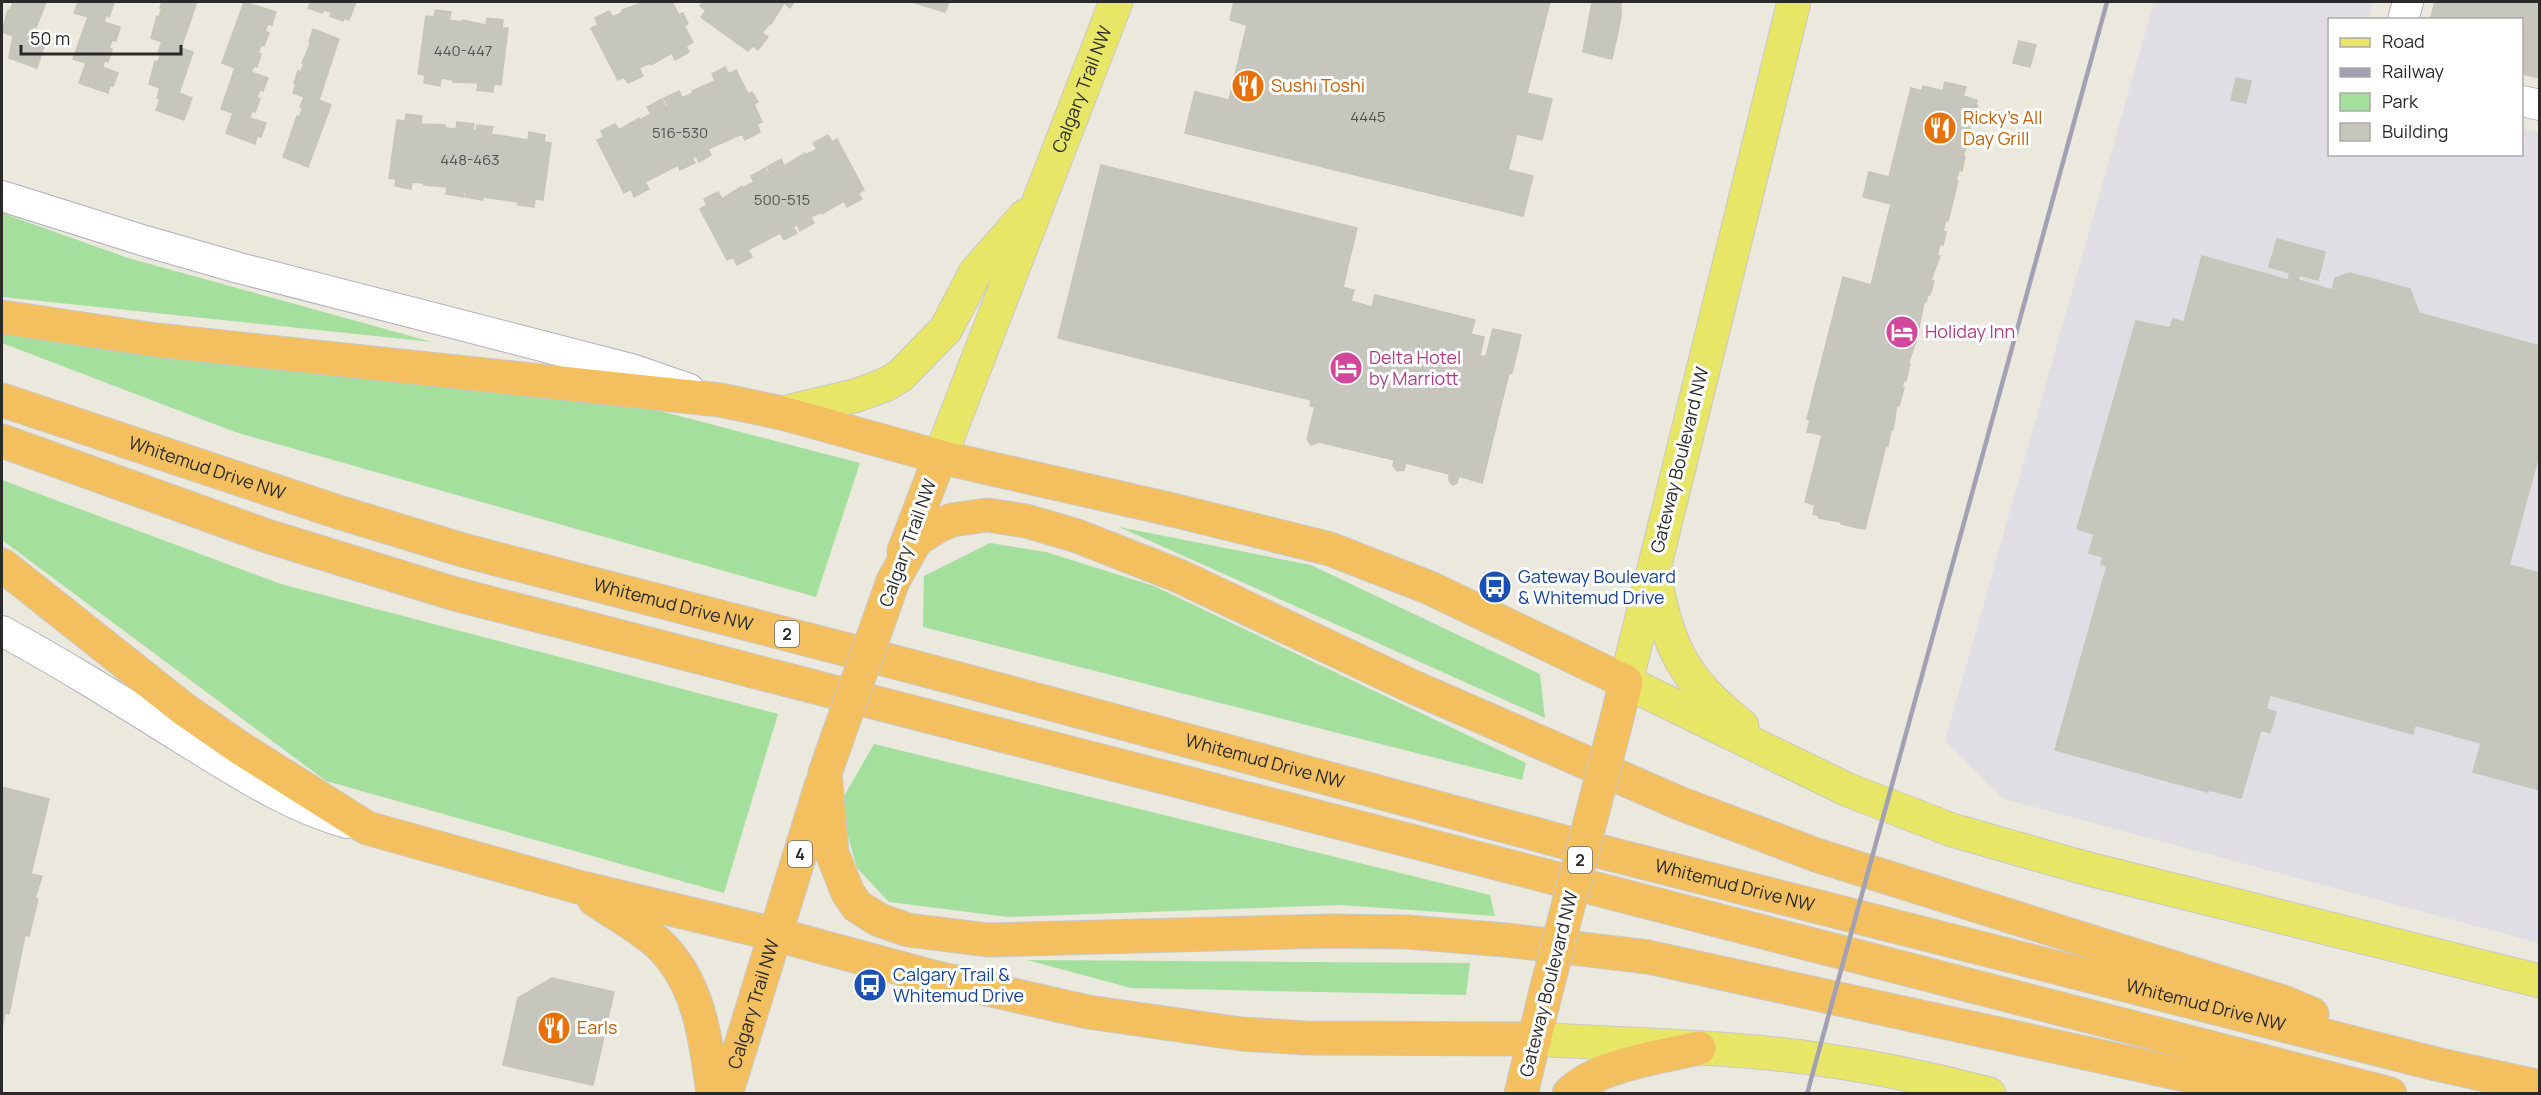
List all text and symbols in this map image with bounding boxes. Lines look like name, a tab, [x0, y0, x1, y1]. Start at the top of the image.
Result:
scale bar	[21, 18, 182, 56]
legend	[2328, 18, 2523, 156]
street label: Calgary Trail NW	[1046, 22, 1117, 156]
text: 50 m	[30, 26, 70, 50]
text: Road	[2382, 29, 2425, 53]
house number: 440-447	[434, 40, 492, 61]
text: Railway	[2382, 59, 2444, 83]
restaurant icon: Sushi Toshi	[1230, 68, 1266, 104]
place label: Sushi Toshi	[1271, 73, 1365, 97]
text: Park	[2382, 89, 2419, 113]
place label: Ricky's All Day Grill	[1963, 105, 2042, 150]
house number: 4445	[1350, 106, 1386, 127]
restaurant icon: Ricky's All Day Grill	[1922, 110, 1958, 146]
text: Building	[2382, 119, 2448, 143]
house number: 516-530	[652, 122, 708, 143]
house number: 448-463	[440, 149, 500, 170]
house number: 500-515	[754, 189, 810, 210]
hotel icon: Holiday Inn	[1884, 314, 1920, 350]
place label: Holiday Inn	[1925, 319, 2015, 343]
place label: Delta Hotel by Marriott	[1369, 345, 1461, 390]
hotel icon: Delta Hotel by Marriott	[1328, 350, 1364, 386]
street label: Gateway Boulevard NW	[1644, 364, 1714, 555]
street label: Whitemud Drive NW	[126, 430, 289, 505]
street label: Calgary Trail NW	[873, 475, 941, 610]
place label: Gateway Boulevard & Whitemud Drive	[1518, 564, 1676, 609]
bus stop icon: Gateway Boulevard & Whitemud Drive	[1477, 569, 1513, 605]
street label: Whitemud Drive NW	[591, 572, 756, 636]
road number: 2	[775, 621, 799, 647]
street label: Whitemud Drive NW	[1183, 728, 1347, 793]
road number: 4	[788, 841, 812, 867]
road number: 2	[1568, 847, 1592, 873]
street label: Whitemud Drive NW	[1652, 853, 1817, 917]
street label: Gateway Boulevard NW	[1513, 888, 1583, 1079]
street label: Calgary Trail NW	[721, 936, 784, 1072]
place label: Calgary Trail & Whitemud Drive	[893, 962, 1024, 1007]
bus stop icon: Calgary Trail & Whitemud Drive	[852, 967, 888, 1003]
street label: Whitemud Drive NW	[2123, 973, 2288, 1036]
restaurant icon: Earls	[536, 1010, 572, 1046]
place label: Earls	[577, 1015, 617, 1039]

